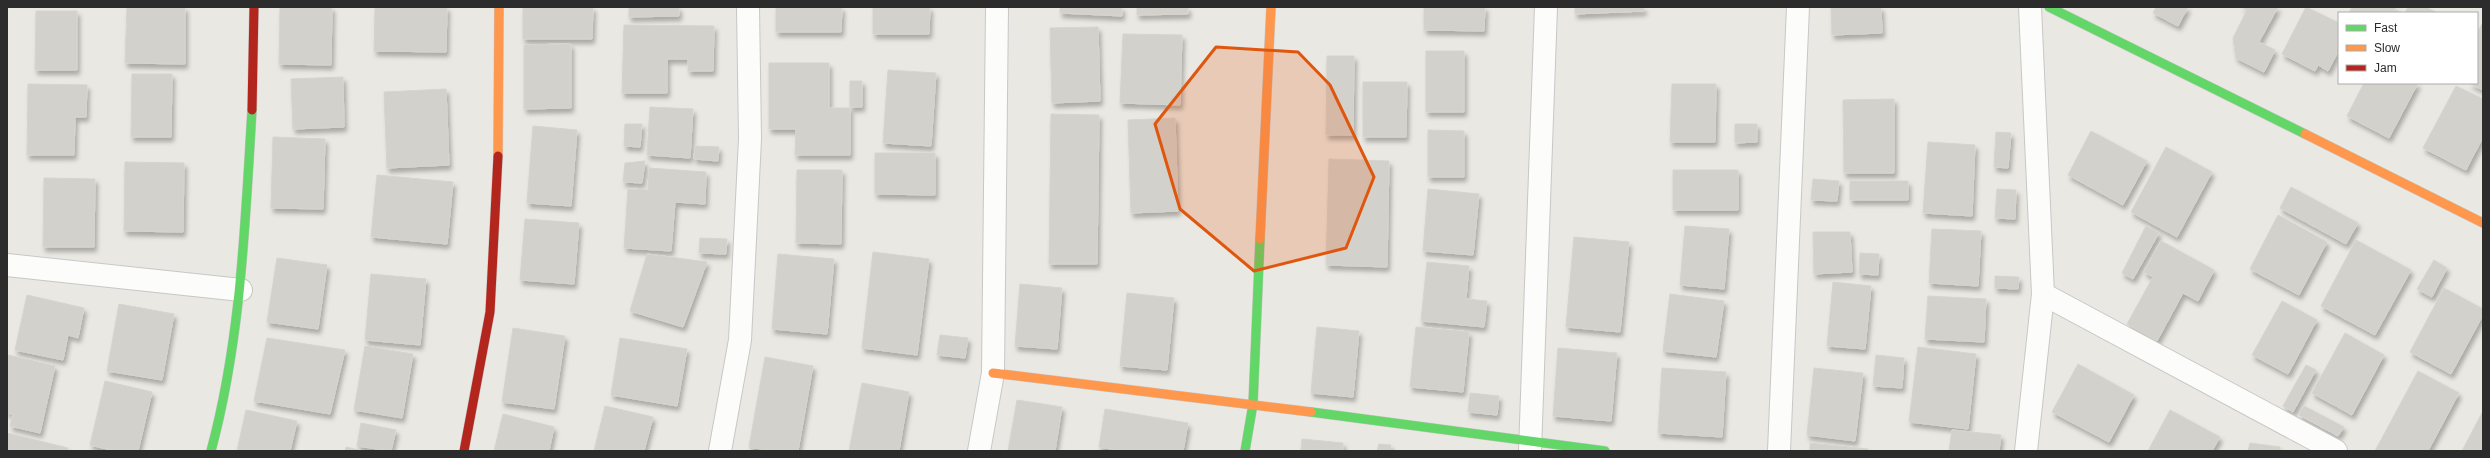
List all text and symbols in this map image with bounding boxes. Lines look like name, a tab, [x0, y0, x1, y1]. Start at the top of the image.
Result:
legend	[2338, 12, 2478, 84]
text: Fast	[2374, 21, 2398, 35]
text: Slow	[2374, 41, 2400, 55]
text: Jam	[2374, 61, 2397, 75]

